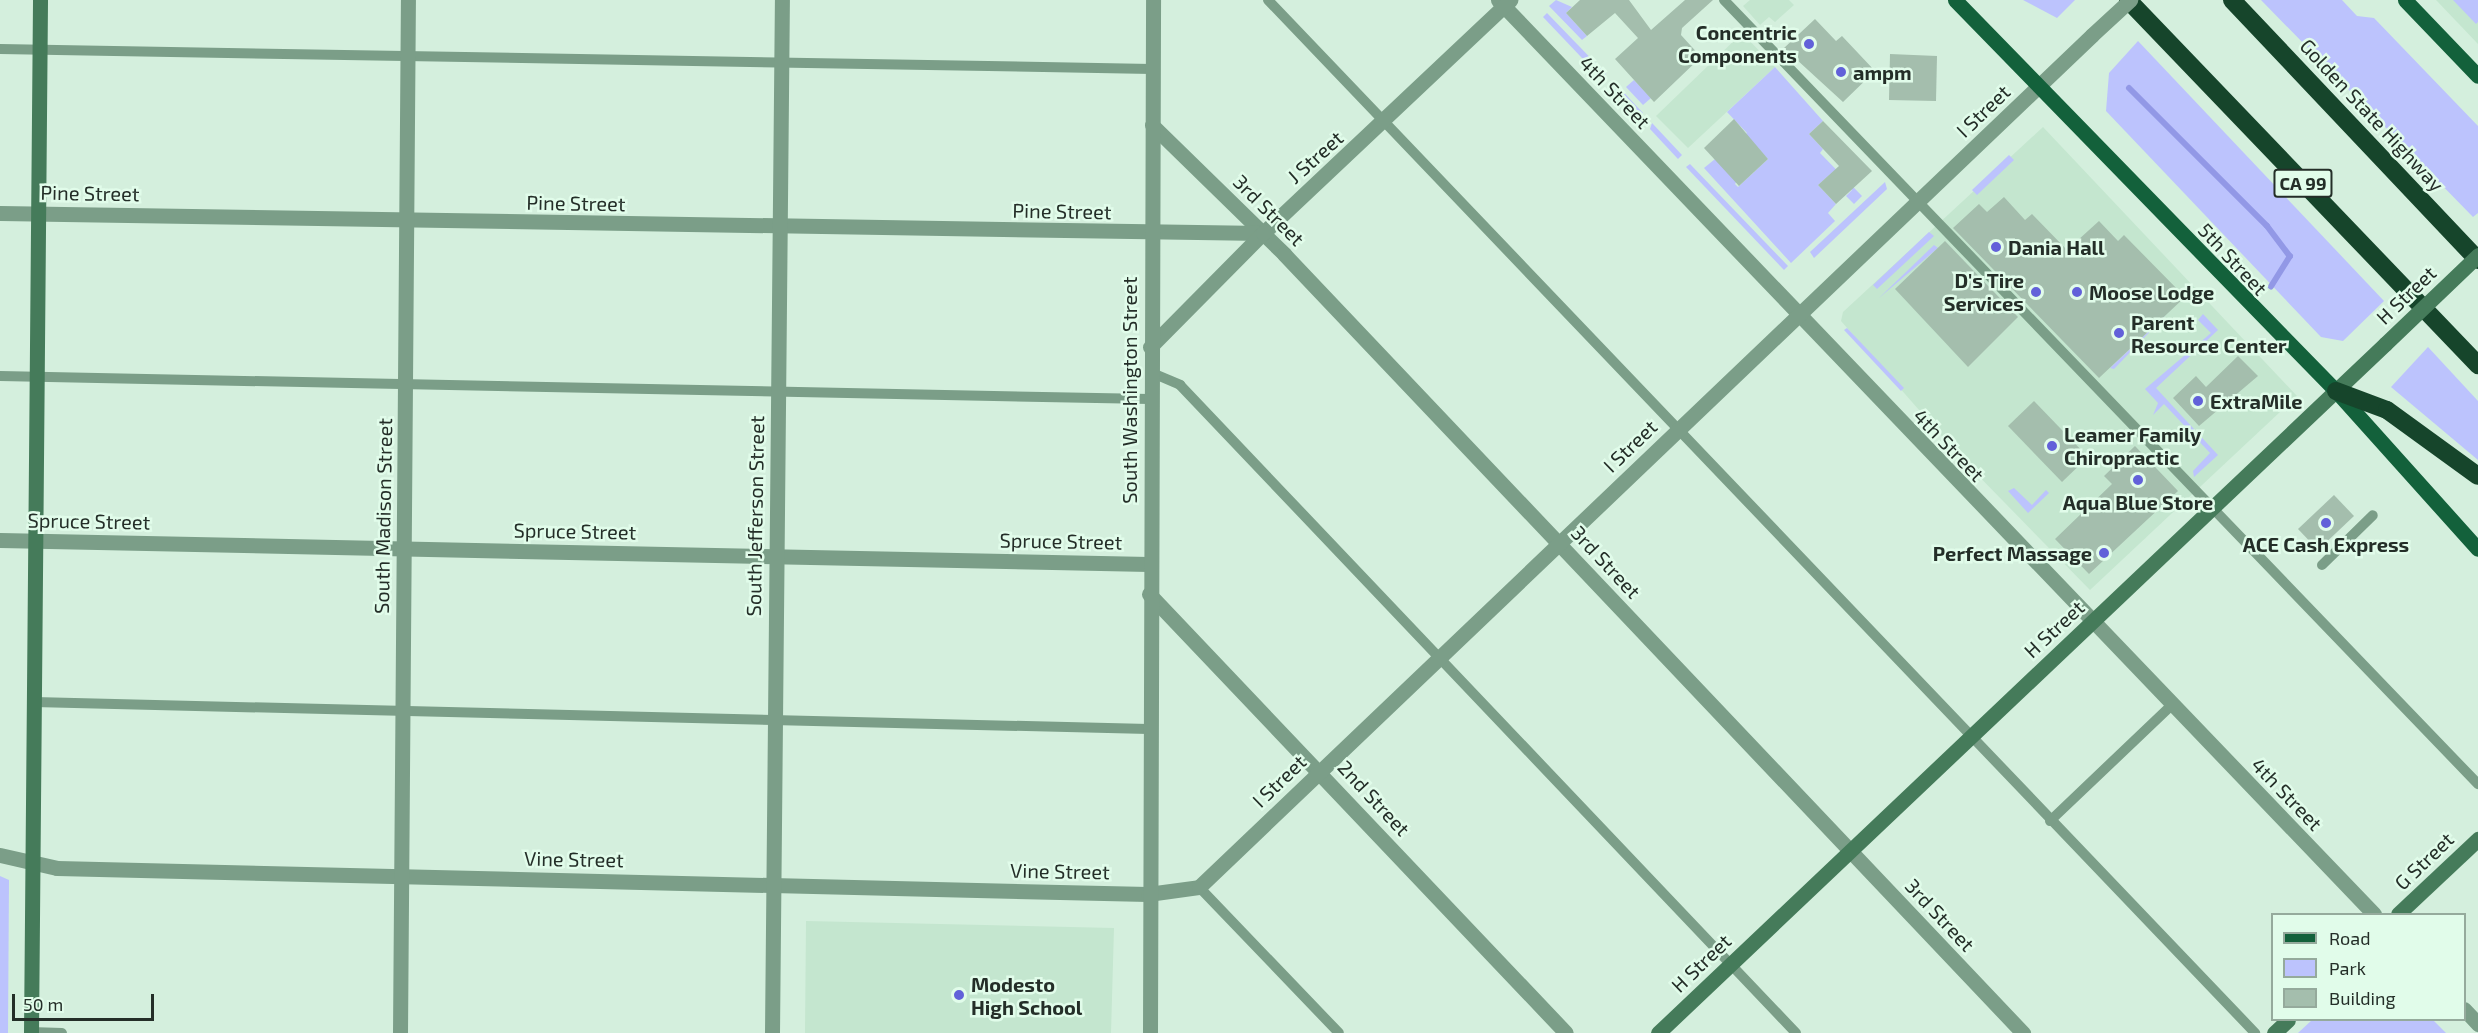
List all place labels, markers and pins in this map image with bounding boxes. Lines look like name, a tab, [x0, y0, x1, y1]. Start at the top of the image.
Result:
place label: Concentric Components	[1678, 20, 1797, 67]
marker: Concentric Components	[1802, 37, 1816, 51]
place label: ampm	[1853, 60, 1912, 84]
marker: ampm	[1834, 65, 1848, 79]
place label: Dania Hall	[2008, 235, 2105, 259]
marker: Dania Hall	[1989, 240, 2003, 254]
place label: D's Tire Services	[1944, 268, 2024, 315]
place label: Moose Lodge	[2089, 280, 2214, 304]
marker: D's Tire Services	[2029, 285, 2043, 299]
marker: Moose Lodge	[2070, 285, 2084, 299]
place label: Parent Resource Center	[2131, 310, 2286, 357]
marker: Parent Resource Center	[2112, 326, 2126, 340]
place label: ExtraMile	[2210, 389, 2303, 413]
marker: ExtraMile	[2191, 394, 2205, 408]
place label: Leamer Family Chiropractic	[2064, 422, 2202, 469]
marker: Leamer Family Chiropractic	[2045, 439, 2059, 453]
marker: Aqua Blue Store	[2131, 473, 2145, 487]
place label: Aqua Blue Store	[2063, 490, 2213, 514]
marker: ACE Cash Express	[2319, 516, 2333, 530]
place label: ACE Cash Express	[2243, 532, 2409, 556]
place label: Perfect Massage	[1933, 541, 2092, 565]
marker: Perfect Massage	[2097, 546, 2111, 560]
place label: Modesto High School	[971, 972, 1082, 1019]
marker: Modesto High School	[952, 988, 966, 1002]

